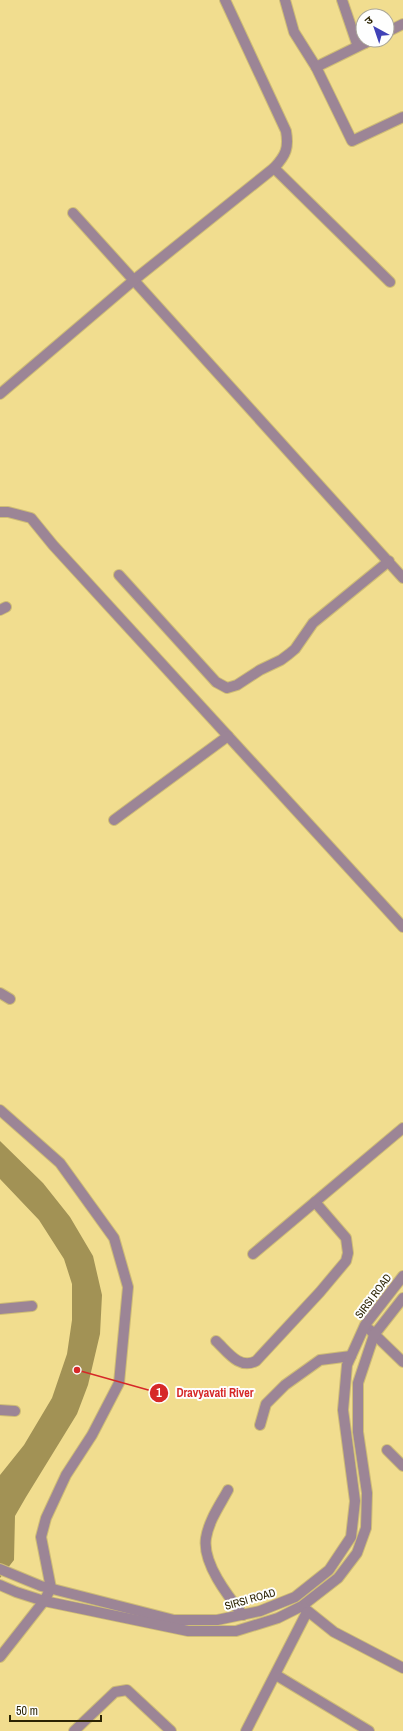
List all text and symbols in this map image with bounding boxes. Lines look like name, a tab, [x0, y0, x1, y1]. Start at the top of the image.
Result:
north arrow	[355, 8, 395, 48]
text: उ	[362, 13, 376, 28]
street label: SIRSI ROAD	[352, 1271, 394, 1321]
callout: Dravyavati River	[149, 1381, 262, 1405]
text: 1	[156, 1385, 162, 1401]
text: Dravyavati River	[176, 1385, 254, 1401]
street label: SIRSI ROAD	[223, 1585, 277, 1613]
scale bar	[10, 1697, 101, 1723]
text: 50 m	[16, 1703, 38, 1719]

